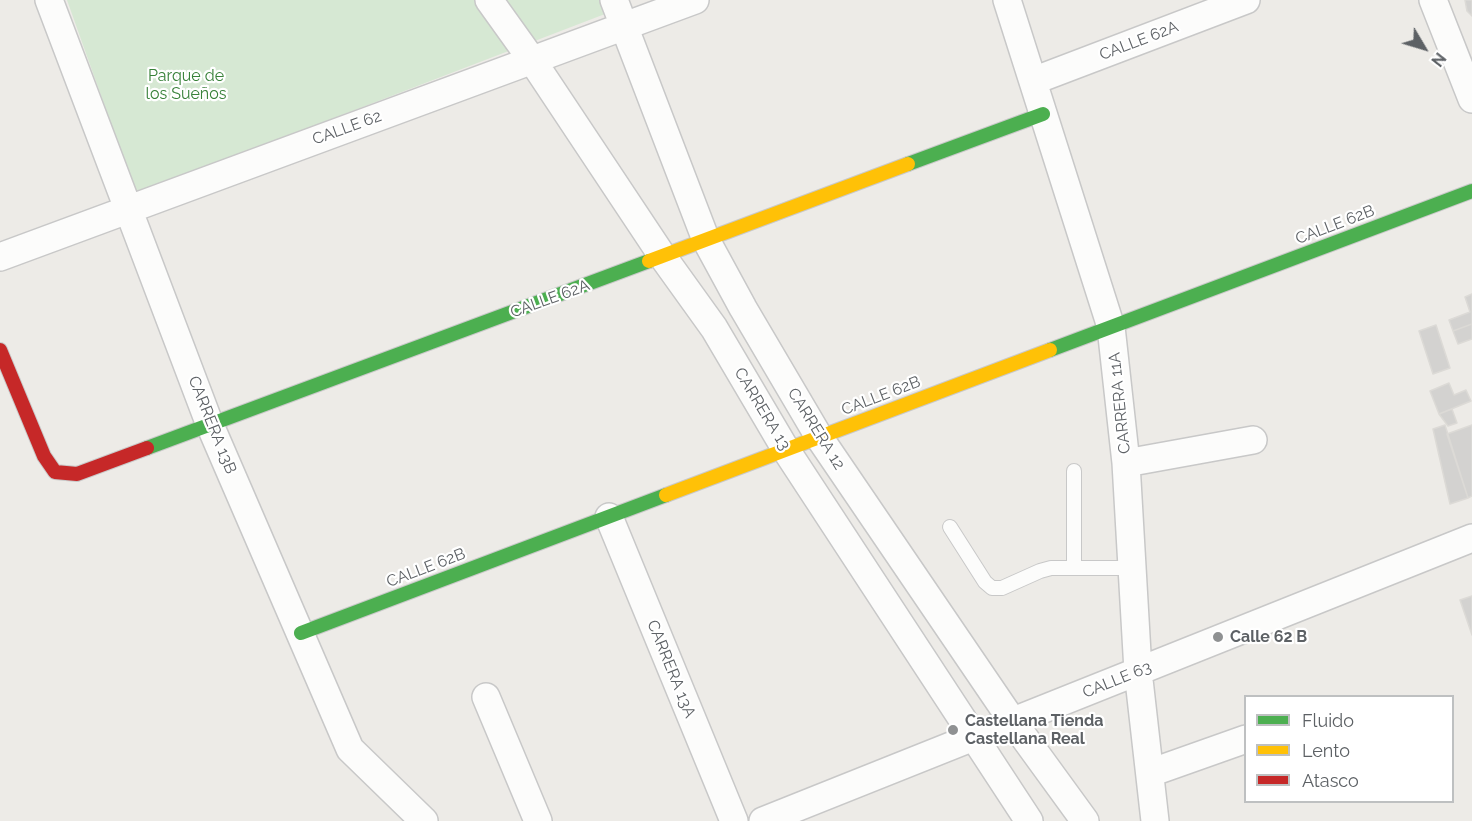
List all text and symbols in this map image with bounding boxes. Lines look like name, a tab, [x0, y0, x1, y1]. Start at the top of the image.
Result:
street label: CALLE 62A	[1097, 17, 1181, 65]
north arrow	[1394, 18, 1454, 78]
text: N	[1427, 49, 1450, 70]
park label: Parque de los Sueños	[146, 66, 226, 104]
street label: CALLE 62	[310, 107, 384, 149]
street label: CALLE 62B	[1293, 201, 1377, 249]
street label: CALLE 62A	[508, 276, 592, 322]
street label: CARRERA 11A	[1105, 351, 1135, 455]
street label: CARRERA 13	[730, 364, 794, 454]
street label: CALLE 62B	[839, 372, 923, 420]
street label: CARRERA 13B	[184, 373, 240, 477]
street label: CARRERA 12	[783, 385, 849, 473]
street label: CALLE 62B	[384, 544, 468, 592]
street label: CARRERA 13A	[643, 617, 699, 721]
place label: Calle 62 B	[1230, 627, 1307, 647]
marker: Calle 62 B	[1211, 630, 1225, 644]
street label: CALLE 63	[1080, 658, 1154, 702]
legend	[1244, 695, 1454, 803]
text: Fluido	[1302, 710, 1354, 731]
place label: Castellana Tienda Castellana Real	[965, 711, 1103, 749]
marker: Castellana Tienda Castellana Real	[946, 723, 960, 737]
text: Lento	[1302, 740, 1350, 761]
text: Atasco	[1302, 770, 1359, 791]

